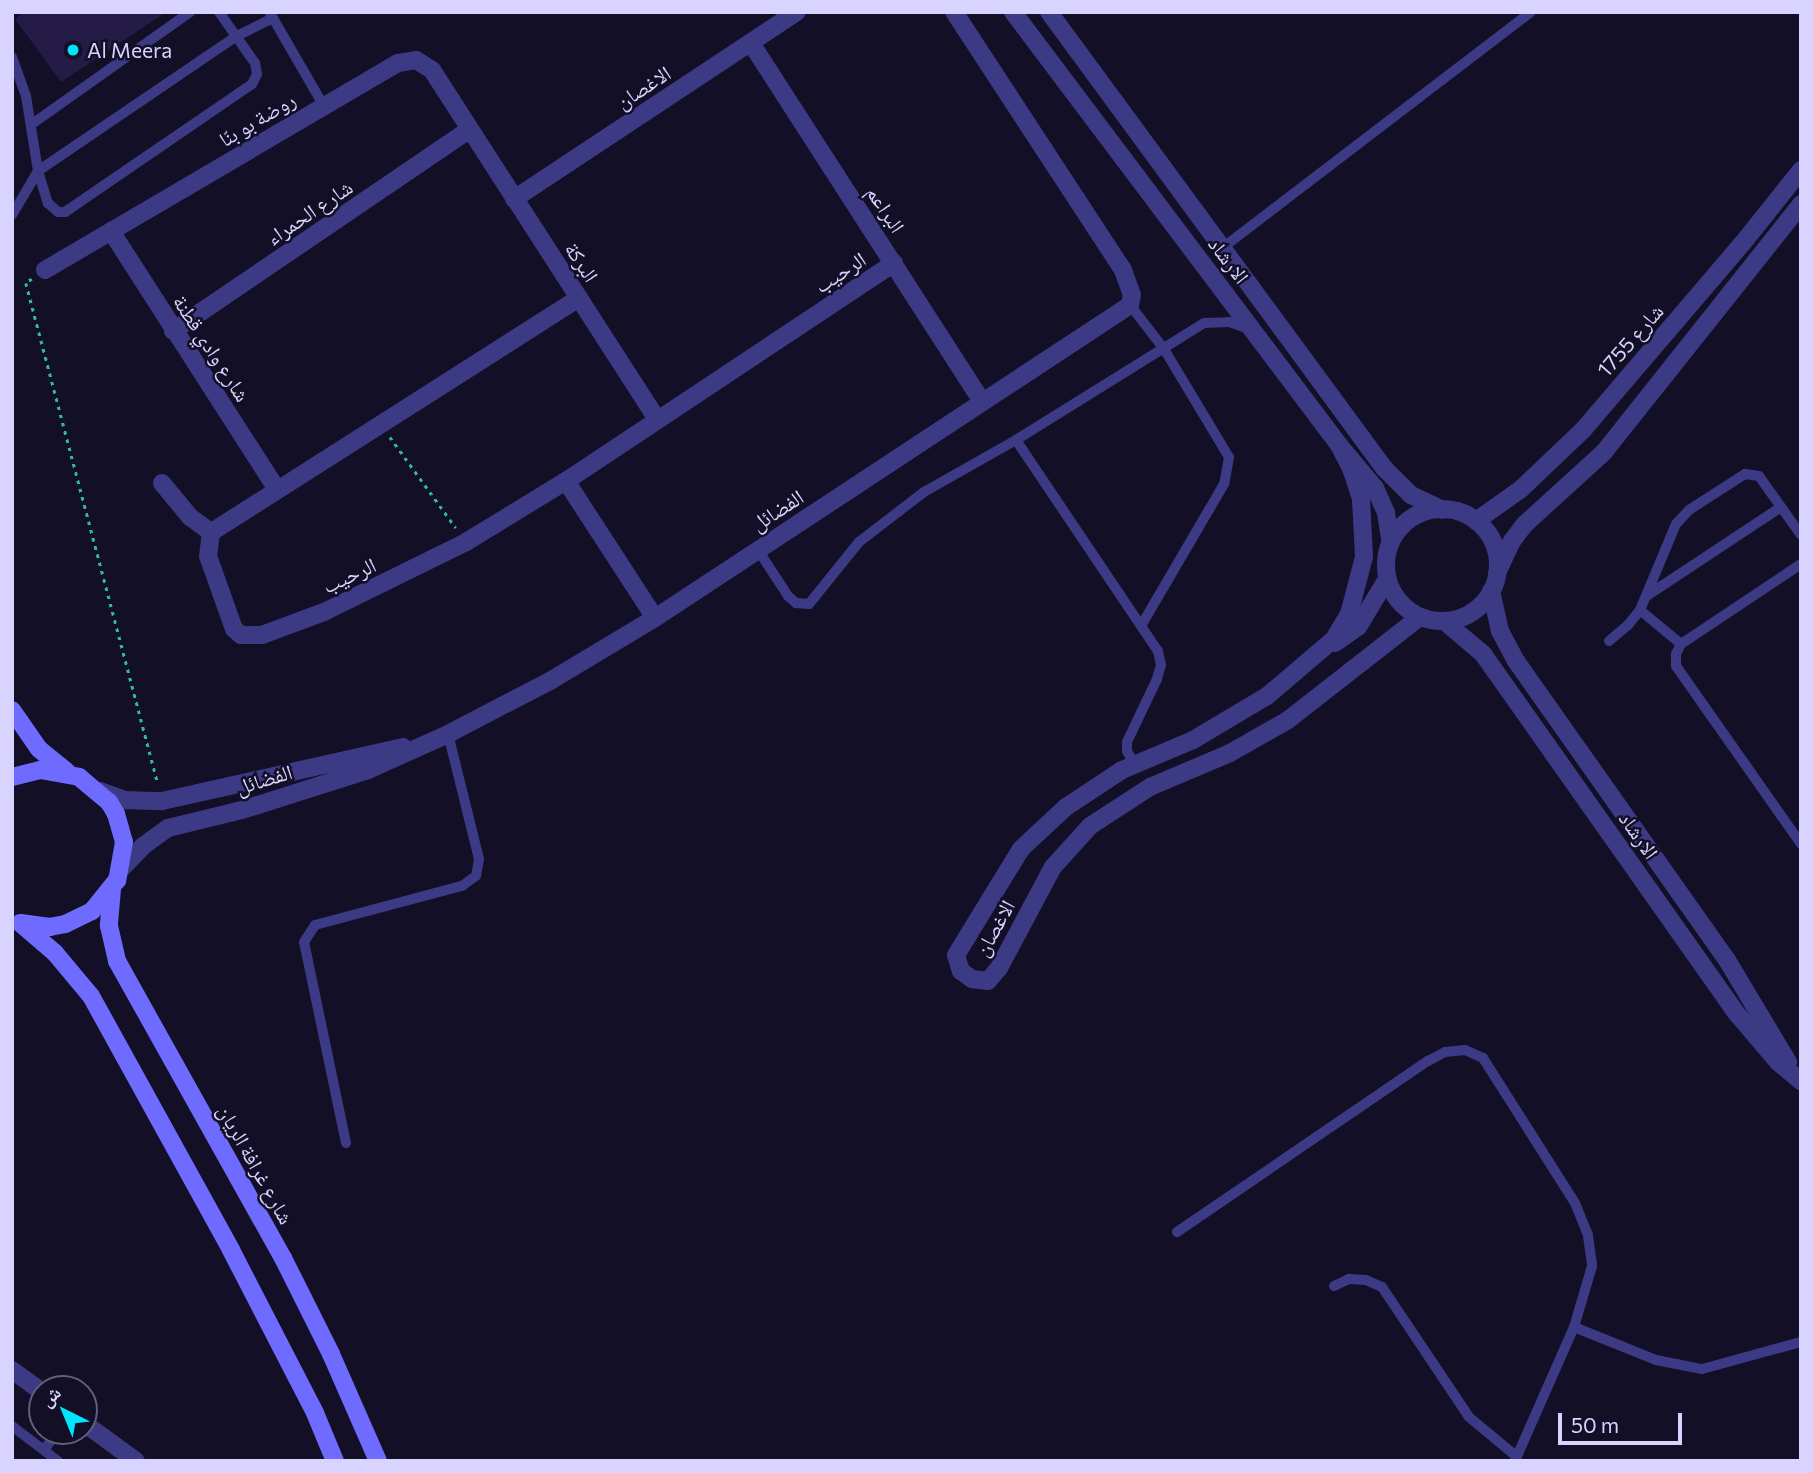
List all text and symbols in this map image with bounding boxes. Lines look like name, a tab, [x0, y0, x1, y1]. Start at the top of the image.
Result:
place label: Al Meera	[87, 37, 172, 63]
marker: Al Meera	[65, 42, 81, 58]
street label: الاغصان	[611, 60, 675, 114]
street label: روضة بو بنّا	[214, 86, 300, 152]
street label: شارع الحمراء	[261, 174, 357, 250]
street label: البراعم	[862, 181, 910, 237]
street label: الارشاد	[1203, 232, 1255, 288]
street label: البركة	[560, 237, 604, 287]
street label: الرحيب	[810, 246, 870, 298]
street label: شارع وادي قطنة	[168, 290, 256, 406]
street label: شارع 1755	[1592, 298, 1668, 382]
street label: الفضائل	[746, 484, 808, 536]
street label: الرحيب	[318, 552, 380, 598]
street label: الفضائل	[233, 759, 295, 799]
street label: الارشاد	[1614, 807, 1664, 863]
street label: الاغصان	[968, 895, 1020, 961]
street label: شارع غرافة الريان	[213, 1100, 299, 1228]
north arrow	[28, 1375, 98, 1445]
text: ش	[34, 1380, 65, 1411]
scale bar	[1561, 1400, 1685, 1444]
text: 50 m	[1571, 1412, 1619, 1437]

